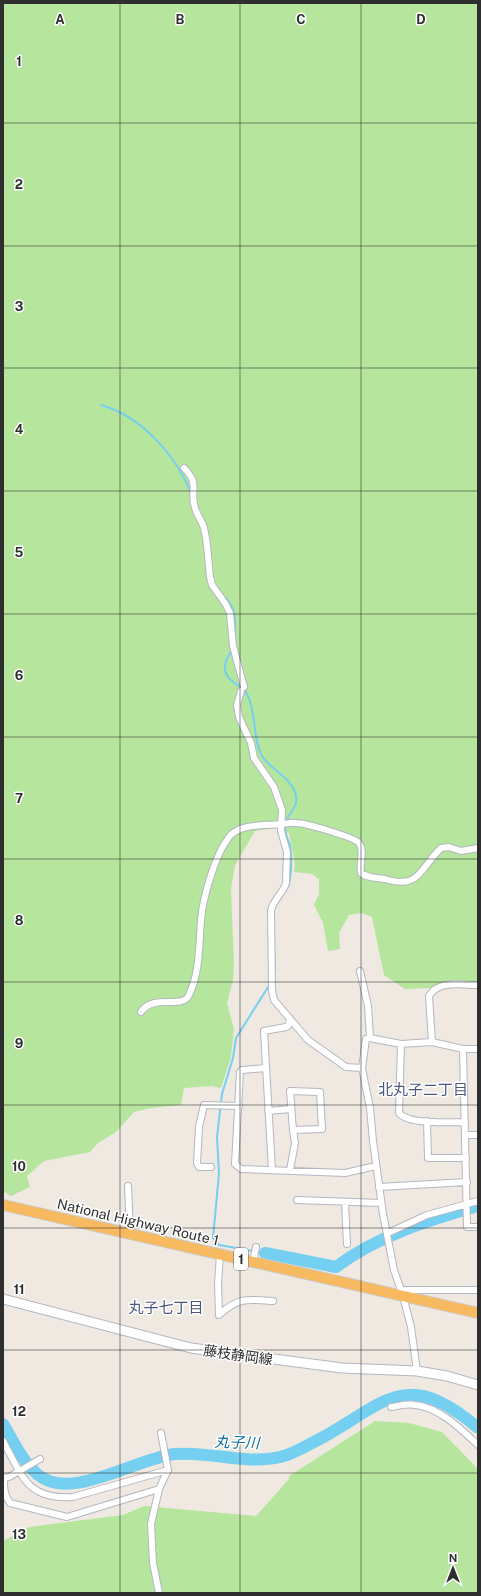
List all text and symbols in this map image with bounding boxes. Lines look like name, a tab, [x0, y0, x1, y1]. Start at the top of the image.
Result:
text: A	[55, 12, 65, 27]
text: B	[176, 12, 185, 27]
text: C	[296, 12, 306, 27]
text: D	[416, 12, 426, 27]
text: 1	[16, 54, 22, 69]
text: 2	[15, 177, 23, 192]
text: 3	[15, 299, 24, 314]
text: 4	[15, 422, 24, 437]
text: 5	[15, 545, 24, 560]
text: 6	[15, 668, 24, 683]
text: 7	[15, 791, 23, 806]
text: 8	[15, 913, 24, 928]
text: 9	[15, 1036, 23, 1051]
district label: 北丸子二丁目	[378, 1081, 468, 1098]
text: 10	[12, 1159, 26, 1174]
street label: National Highway Route 1	[56, 1196, 220, 1248]
road number: 1	[234, 1248, 248, 1270]
text: 11	[13, 1282, 25, 1297]
district label: 丸子七丁目	[128, 1299, 204, 1316]
street label: 藤枝静岡線	[202, 1342, 274, 1368]
text: 12	[12, 1404, 26, 1419]
water label: 丸子川	[214, 1433, 262, 1451]
text: 13	[12, 1527, 26, 1542]
north arrow	[433, 1548, 473, 1588]
text: N	[449, 1552, 457, 1564]

